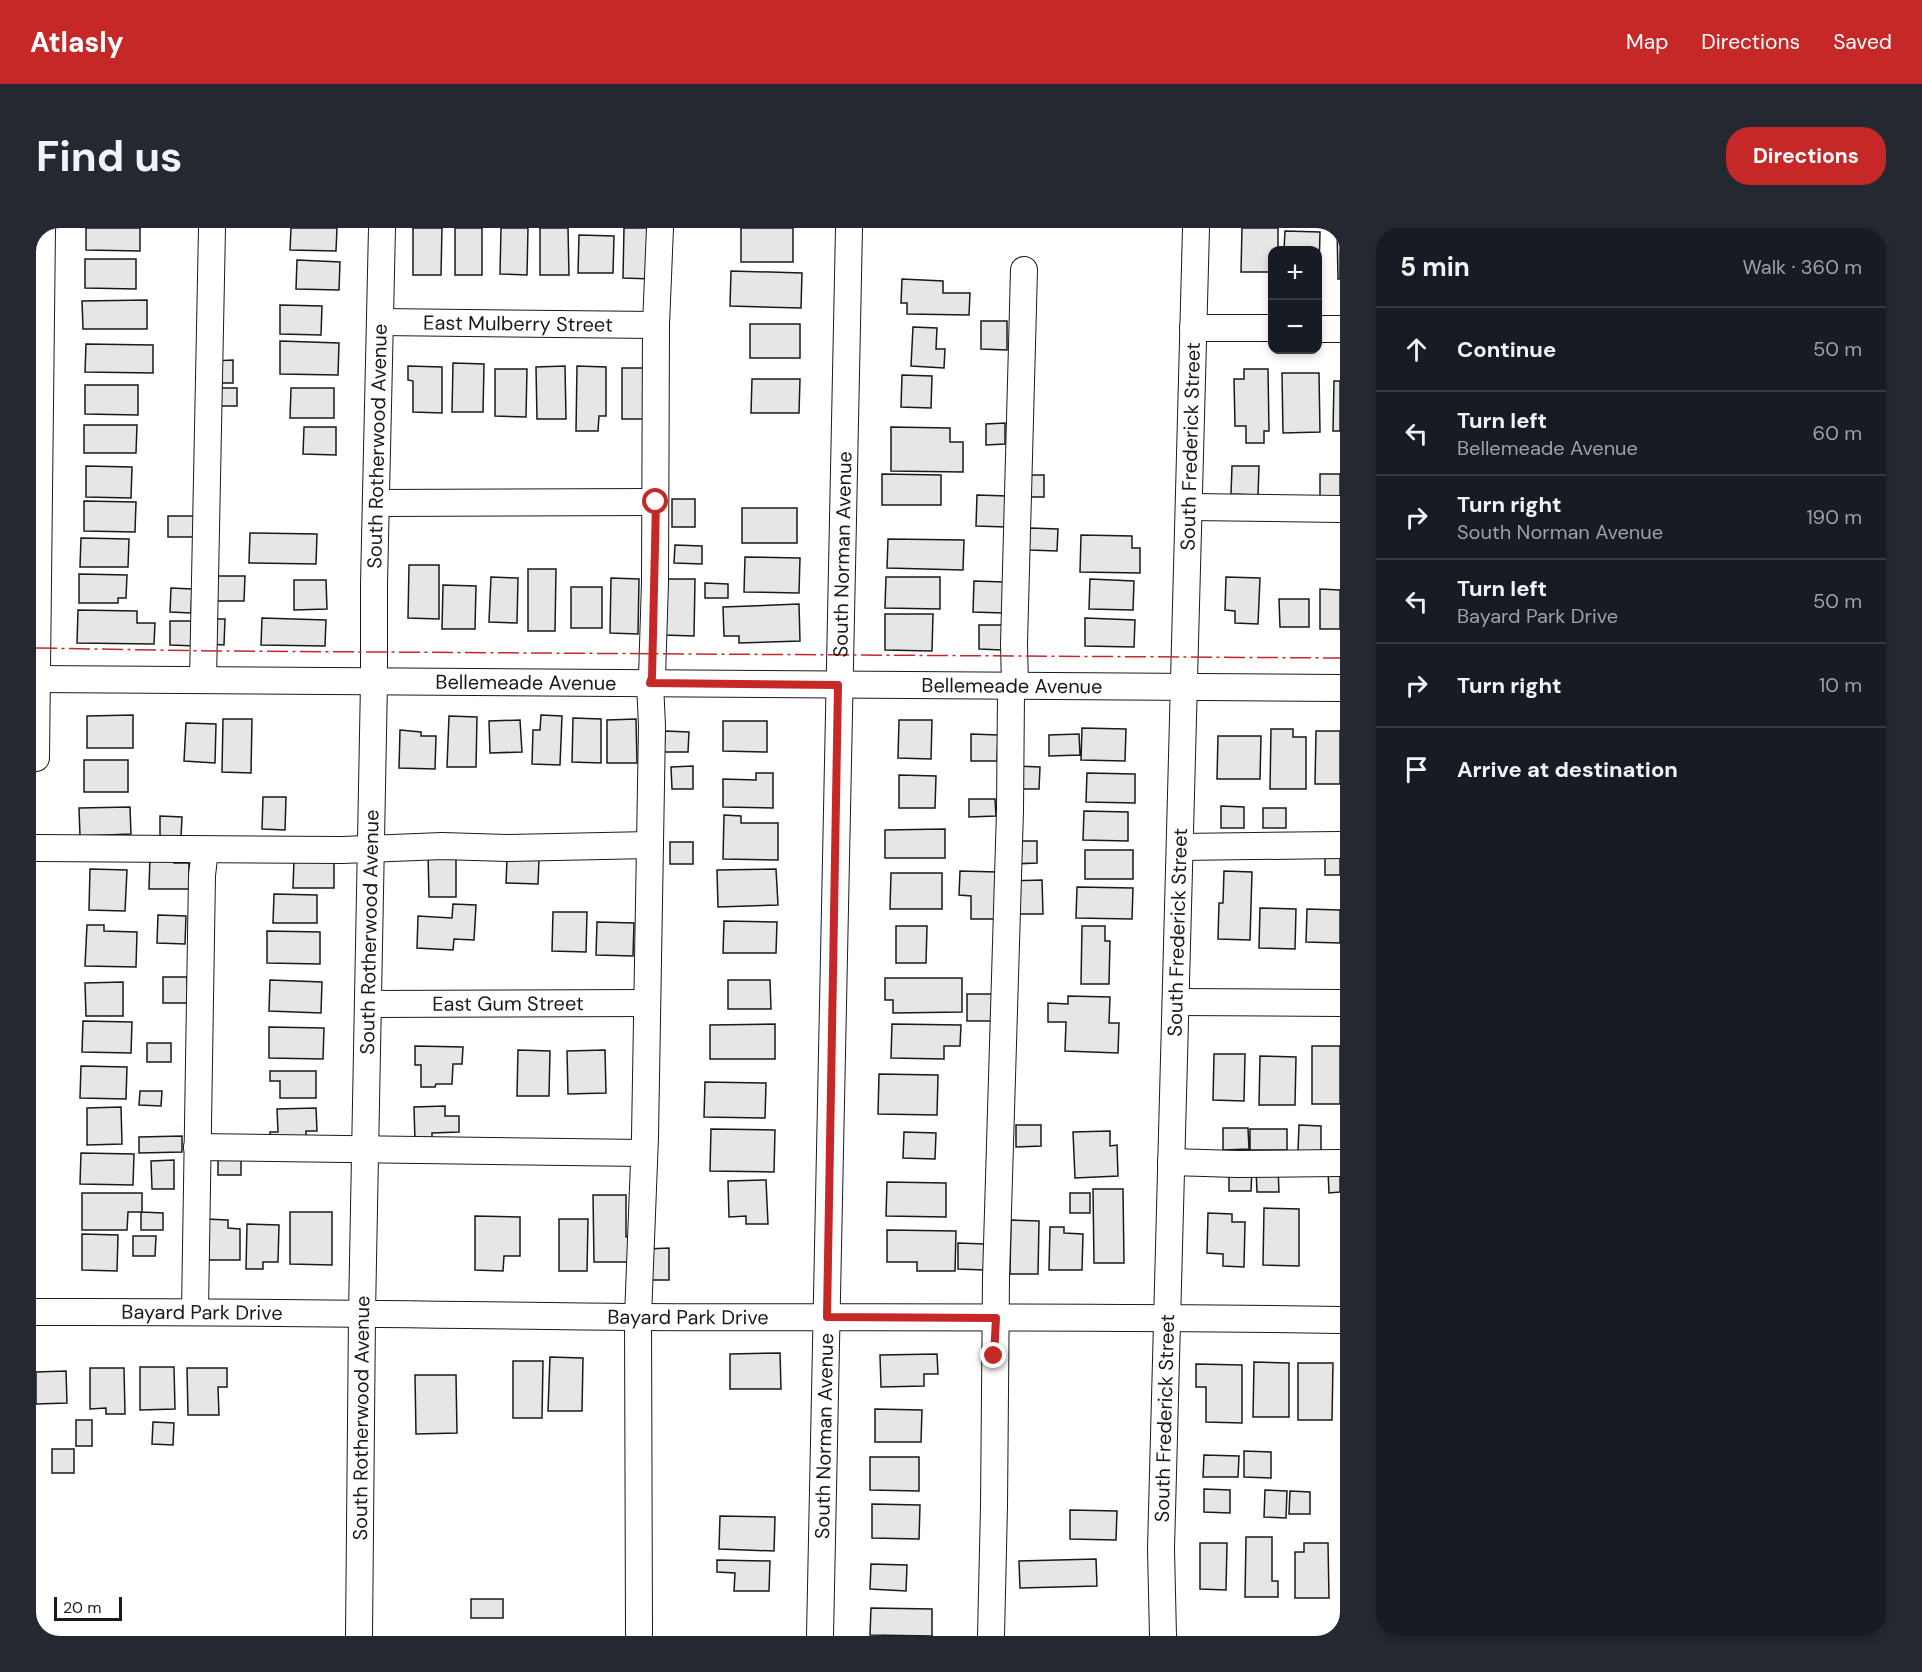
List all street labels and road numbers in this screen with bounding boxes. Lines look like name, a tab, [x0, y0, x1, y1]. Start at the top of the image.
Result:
street label: East Mulberry Street	[423, 309, 613, 338]
street label: South Rotherwood Avenue	[361, 323, 393, 569]
street label: South Frederick Street	[1174, 342, 1206, 551]
street label: South Norman Avenue	[827, 451, 857, 658]
street label: Bellemeade Avenue	[435, 669, 617, 696]
street label: Bellemeade Avenue	[921, 672, 1103, 699]
street label: South Rotherwood Avenue	[354, 809, 385, 1055]
street label: South Frederick Street	[1162, 828, 1193, 1037]
street label: East Gum Street	[432, 990, 584, 1017]
street label: South Rotherwood Avenue	[347, 1295, 375, 1541]
street label: Bayard Park Drive	[121, 1299, 283, 1326]
street label: Bayard Park Drive	[607, 1304, 769, 1330]
street label: South Frederick Street	[1149, 1313, 1180, 1523]
street label: South Norman Avenue	[809, 1333, 839, 1539]

